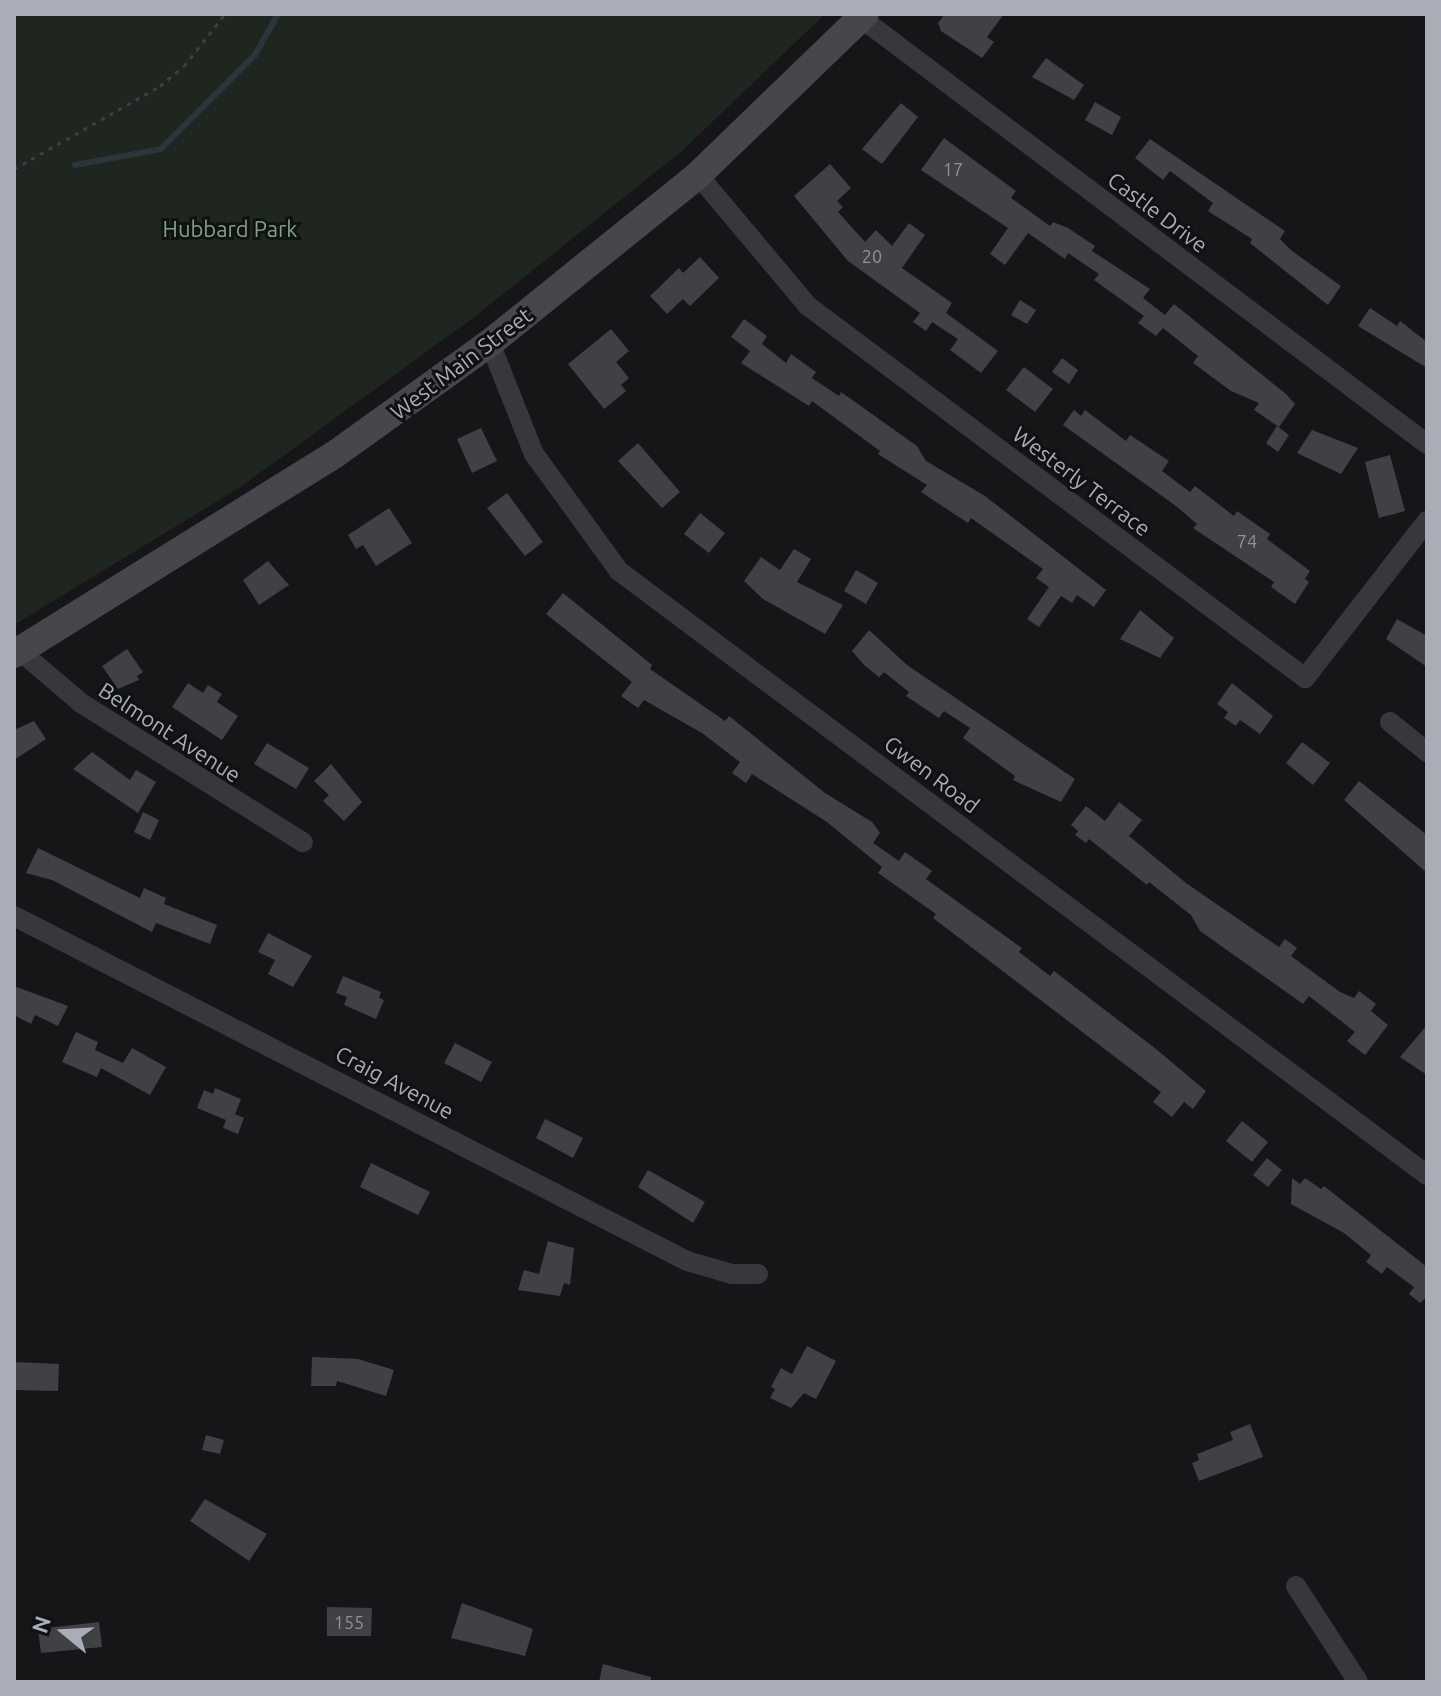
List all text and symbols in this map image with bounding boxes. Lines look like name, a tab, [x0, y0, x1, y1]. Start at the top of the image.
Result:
house number: 17	[943, 158, 963, 180]
street label: Castle Drive	[1103, 166, 1213, 258]
park label: Hubbard Park	[163, 216, 297, 242]
house number: 20	[862, 245, 882, 267]
street label: West Main Street	[385, 301, 537, 425]
street label: Westerly Terrace	[1008, 421, 1156, 541]
house number: 74	[1237, 530, 1257, 552]
street label: Belmont Avenue	[94, 676, 246, 788]
street label: Gwen Road	[879, 730, 985, 818]
street label: Craig Avenue	[331, 1040, 459, 1124]
north arrow	[24, 1592, 104, 1672]
house number: 155	[334, 1611, 364, 1633]
text: N	[26, 1613, 55, 1636]

